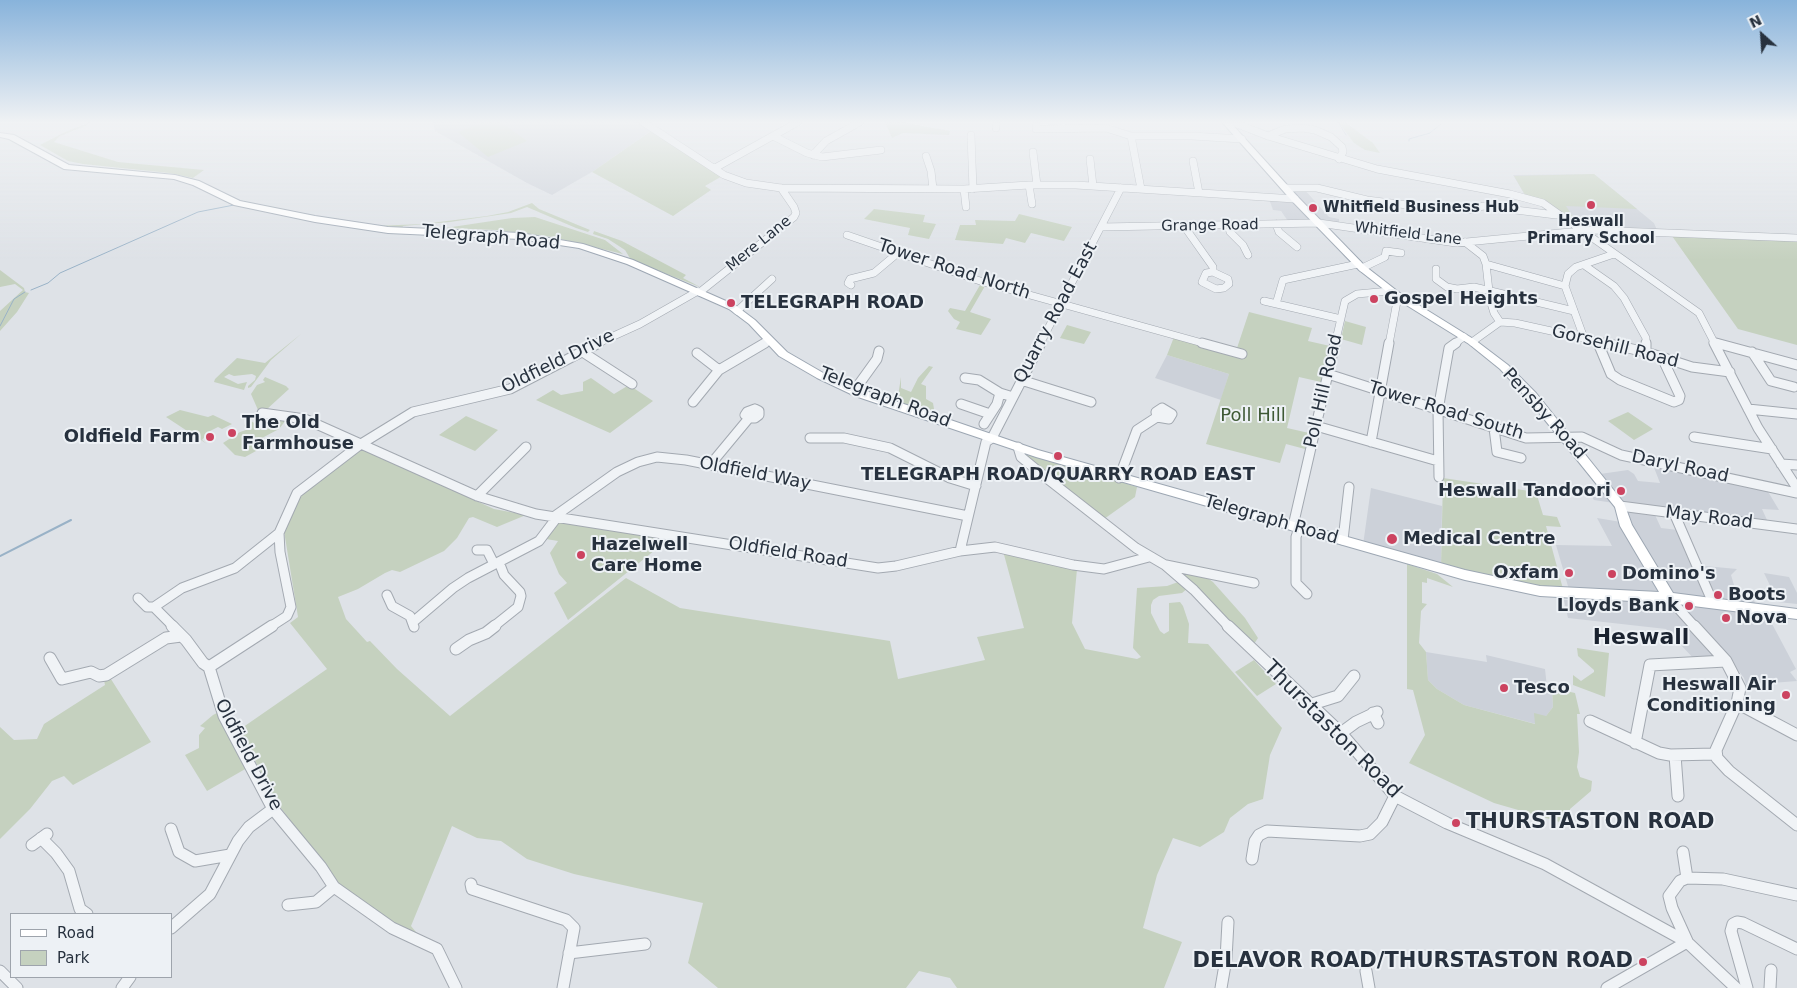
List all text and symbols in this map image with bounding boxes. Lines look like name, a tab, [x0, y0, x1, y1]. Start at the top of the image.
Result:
north arrow	[1737, 10, 1787, 60]
text: N	[1747, 12, 1764, 31]
place label: Whitfield Business Hub	[1323, 199, 1519, 217]
marker: Heswall Primary School	[1585, 199, 1597, 211]
marker: Whitfield Business Hub	[1307, 202, 1319, 214]
street label: Mere Lane	[723, 212, 795, 276]
place label: Heswall Primary School	[1527, 213, 1655, 248]
street label: Grange Road	[1161, 216, 1259, 236]
street label: Whitfield Lane	[1353, 218, 1463, 250]
street label: Telegraph Road	[421, 221, 561, 255]
street label: Tower Road North	[875, 235, 1033, 305]
street label: Quarry Road East	[1010, 239, 1102, 387]
place label: Gospel Heights	[1384, 288, 1538, 310]
place label: TELEGRAPH ROAD	[741, 292, 924, 314]
marker: Gospel Heights	[1368, 293, 1380, 305]
marker: TELEGRAPH ROAD	[725, 297, 737, 309]
street label: Gorsehill Road	[1549, 321, 1681, 373]
street label: Oldfield Drive	[498, 325, 618, 399]
street label: Poll Hill Road	[1300, 332, 1348, 450]
street label: Telegraph Road	[816, 363, 954, 433]
street label: Pensby Road	[1497, 364, 1591, 464]
street label: Tower Road South	[1366, 377, 1526, 445]
park label: Poll Hill	[1220, 405, 1286, 427]
place label: The Old Farmhouse	[242, 412, 354, 454]
place label: Oldfield Farm	[64, 426, 200, 448]
marker: The Old Farmhouse	[226, 427, 238, 439]
marker: Oldfield Farm	[204, 431, 216, 443]
street label: Daryl Road	[1629, 446, 1731, 488]
marker: TELEGRAPH ROAD/QUARRY ROAD EAST	[1052, 450, 1064, 462]
street label: Oldfield Way	[697, 453, 813, 495]
place label: TELEGRAPH ROAD/QUARRY ROAD EAST	[861, 464, 1255, 486]
place label: Heswall Tandoori	[1438, 480, 1611, 502]
marker: Heswall Tandoori	[1615, 485, 1627, 497]
street label: Telegraph Road	[1201, 491, 1341, 549]
street label: May Road	[1664, 502, 1754, 534]
place label: Medical Centre	[1403, 528, 1555, 550]
marker: Medical Centre	[1385, 532, 1399, 546]
street label: Oldfield Road	[727, 533, 849, 573]
place label: Hazelwell Care Home	[591, 534, 702, 576]
marker: Hazelwell Care Home	[575, 549, 587, 561]
place label: Oxfam	[1493, 562, 1559, 584]
place label: Domino's	[1622, 563, 1716, 585]
marker: Oxfam	[1563, 567, 1575, 579]
marker: Domino's	[1606, 568, 1618, 580]
place label: Boots	[1728, 584, 1786, 606]
marker: Boots	[1712, 589, 1724, 601]
place label: Lloyds Bank	[1557, 595, 1679, 617]
marker: Lloyds Bank	[1683, 600, 1695, 612]
place label: Nova	[1736, 607, 1787, 629]
marker: Nova	[1720, 612, 1732, 624]
district label: Heswall	[1593, 625, 1689, 651]
street label: Thurstaston Road	[1258, 656, 1406, 804]
place label: Heswall Air Conditioning	[1647, 674, 1776, 716]
place label: Tesco	[1514, 677, 1570, 699]
marker: Tesco	[1498, 682, 1510, 694]
marker: Heswall Air Conditioning	[1780, 689, 1792, 701]
street label: Oldfield Drive	[210, 696, 286, 814]
place label: THURSTASTON ROAD	[1466, 810, 1715, 836]
marker: THURSTASTON ROAD	[1450, 817, 1462, 829]
legend	[10, 913, 172, 978]
text: Road	[57, 924, 95, 942]
text: Park	[57, 949, 89, 967]
place label: DELAVOR ROAD/THURSTASTON ROAD	[1192, 949, 1633, 975]
marker: DELAVOR ROAD/THURSTASTON ROAD	[1637, 956, 1649, 968]

